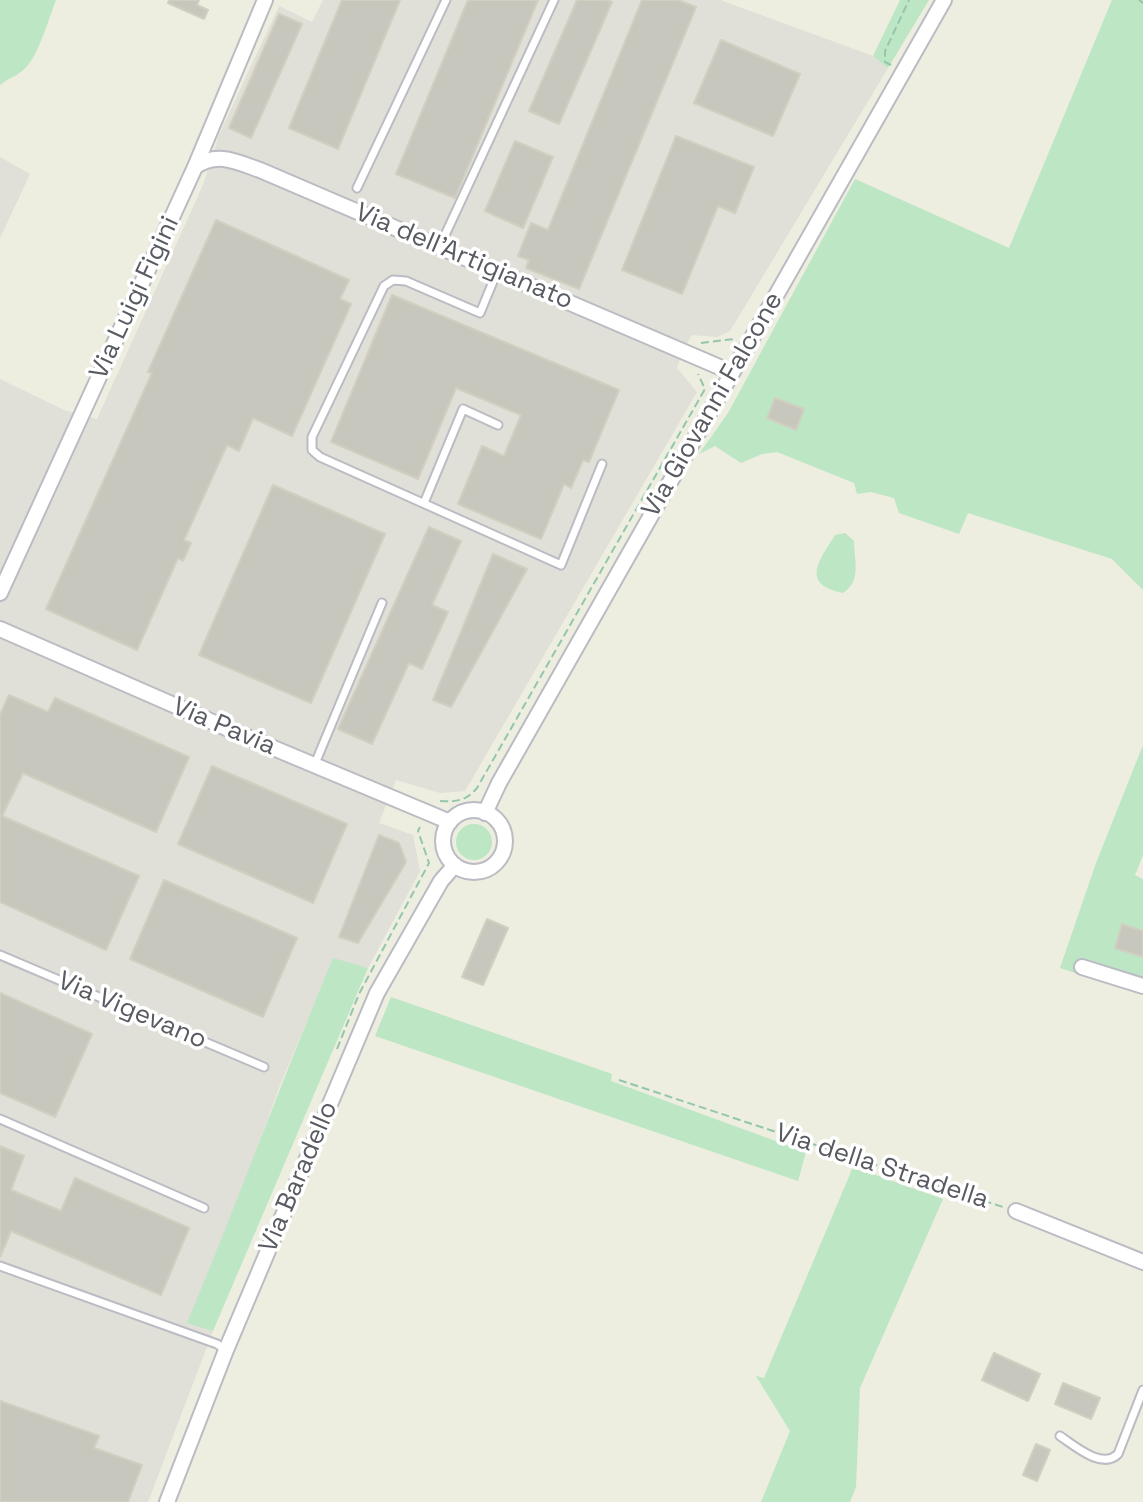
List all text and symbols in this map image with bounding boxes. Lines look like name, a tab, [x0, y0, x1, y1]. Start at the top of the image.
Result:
street label: Via dell'Artigianato	[350, 197, 578, 317]
street label: Via Luigi Figini	[84, 212, 186, 384]
street label: Via Giovanni Falcone	[636, 287, 790, 523]
street label: Via Pavia	[168, 691, 280, 763]
street label: Via Vigevano	[53, 966, 211, 1056]
street label: Via Baradello	[253, 1097, 345, 1257]
street label: Via della Stradella	[771, 1118, 993, 1216]

